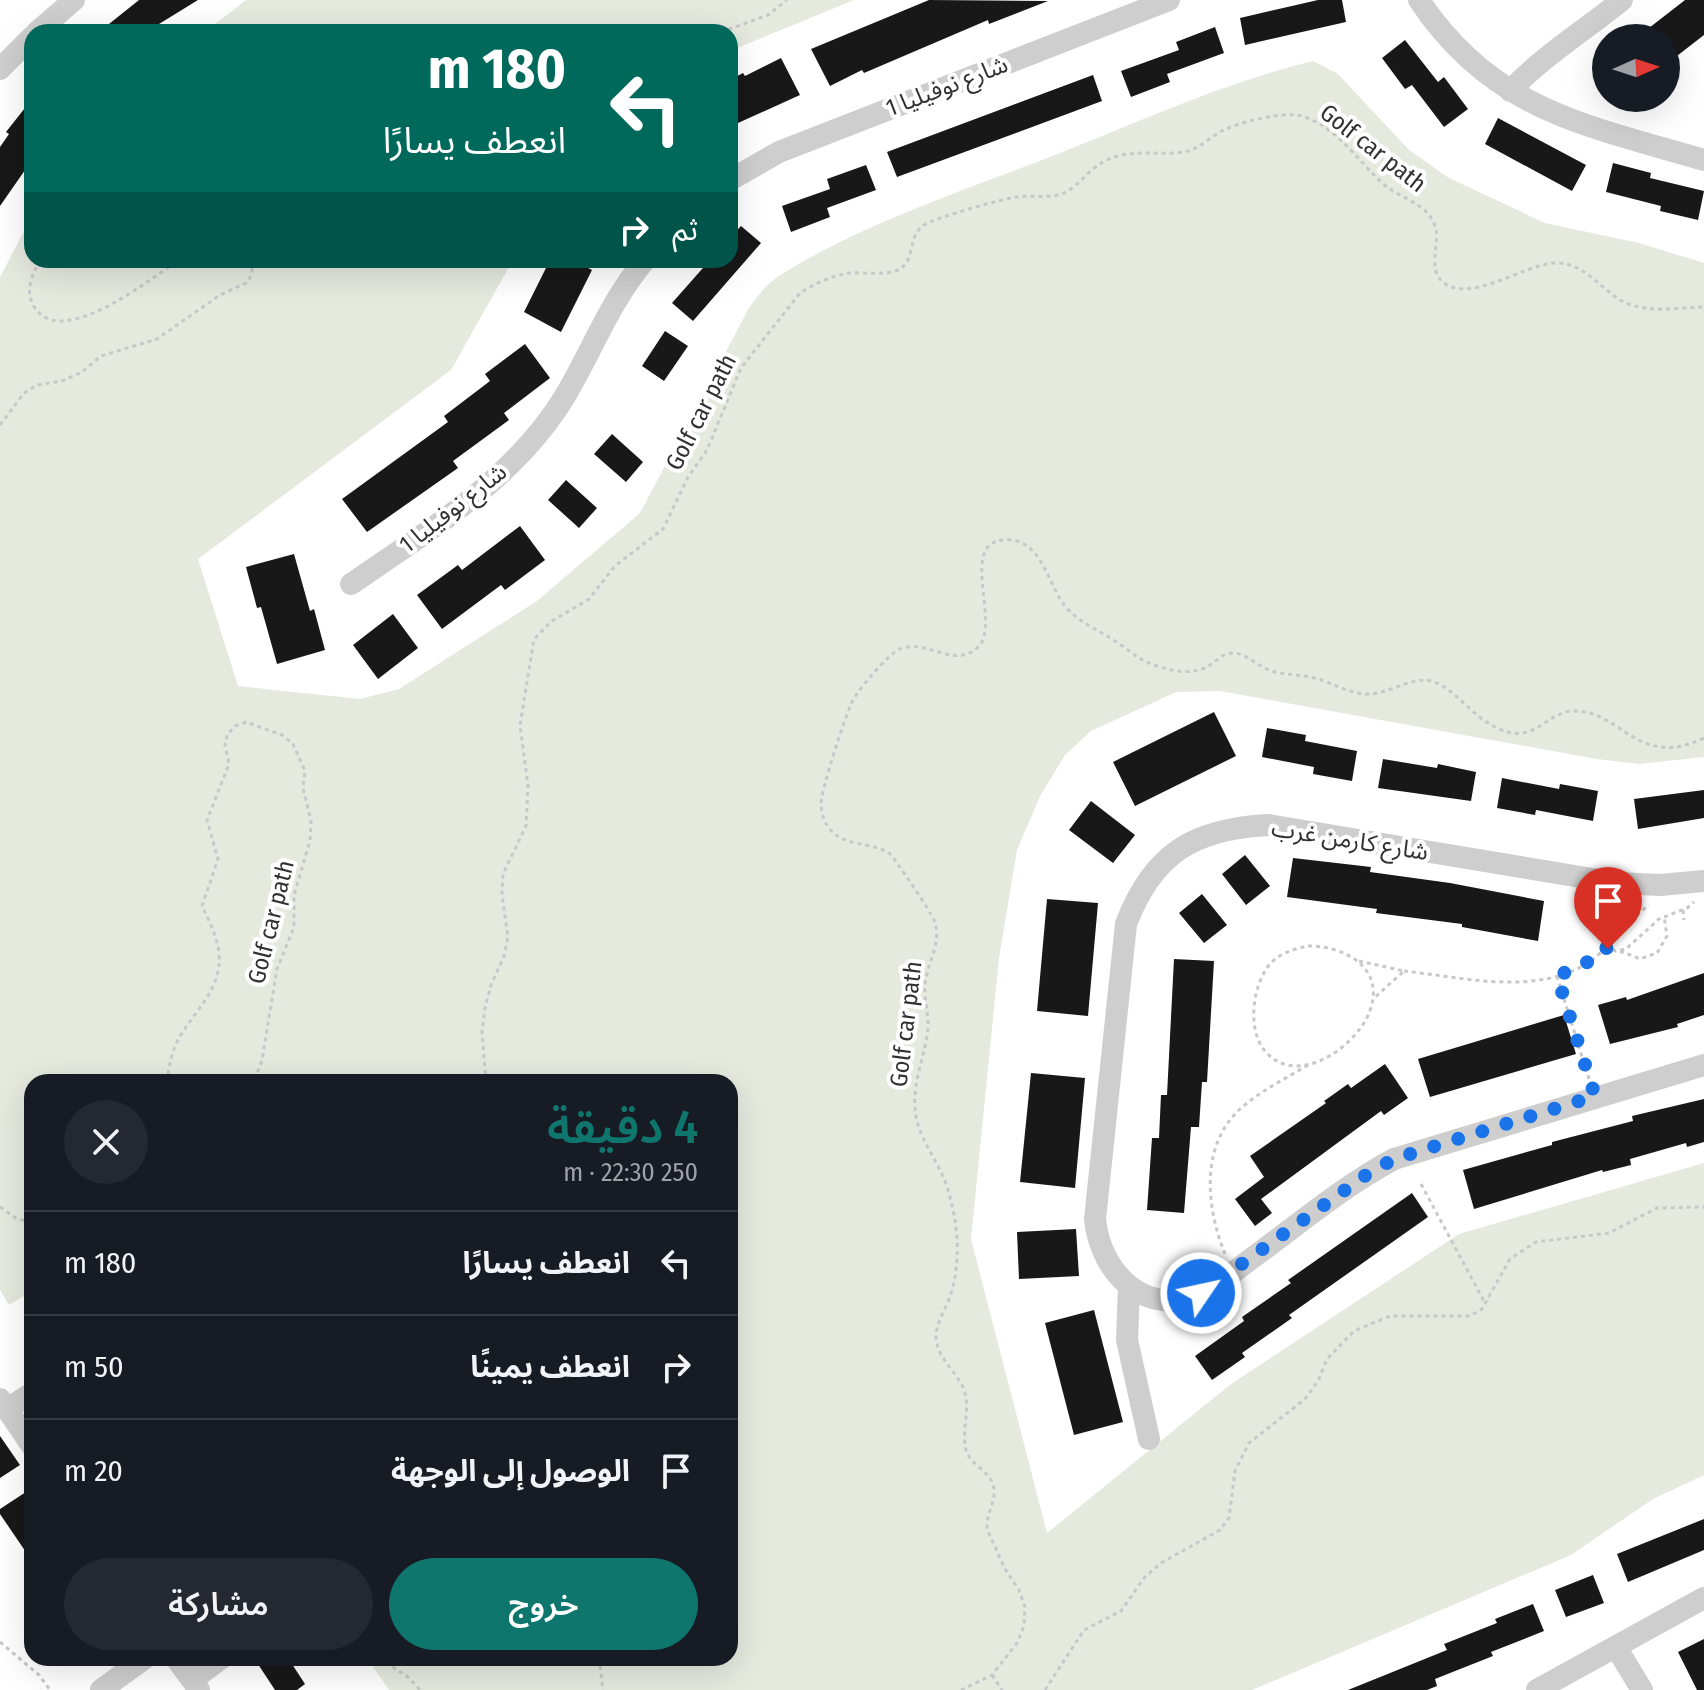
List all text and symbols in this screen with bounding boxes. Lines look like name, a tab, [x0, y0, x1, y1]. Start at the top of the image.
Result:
north arrow	[1592, 24, 1680, 112]
map controls	[1592, 24, 1680, 112]
text: 180 m	[428, 36, 566, 103]
street label: شارع نوفيليا 1	[882, 50, 1013, 125]
icon: left	[594, 56, 698, 160]
street label: Golf car path	[1315, 98, 1431, 198]
text: انعطف يسارًا	[383, 119, 566, 163]
icon: right	[612, 208, 656, 252]
text: ثم	[672, 212, 698, 248]
street label: Golf car path	[660, 349, 742, 475]
street label: شارع نوفيليا 1	[394, 458, 514, 561]
street label: شارع كارمن غرب	[1269, 814, 1430, 869]
street label: Golf car path	[242, 857, 300, 987]
pin	[1574, 867, 1642, 949]
icon: arrive	[1586, 879, 1630, 923]
street label: Golf car path	[884, 960, 928, 1088]
text: 4 دقيقة	[547, 1098, 698, 1156]
button: close	[64, 1100, 148, 1184]
text: 250 m · 22:30	[563, 1157, 698, 1188]
icon: left	[654, 1241, 698, 1285]
text: 180 m	[64, 1245, 136, 1281]
text: انعطف يسارًا	[463, 1245, 630, 1281]
position arrow	[1159, 1251, 1243, 1335]
icon: right	[654, 1345, 698, 1389]
text: 50 m	[64, 1349, 124, 1385]
text: انعطف يمينًا	[470, 1349, 630, 1385]
icon: arrive	[654, 1449, 698, 1493]
text: 20 m	[64, 1453, 123, 1489]
text: الوصول إلى الوجهة	[391, 1453, 630, 1489]
button: مشاركة	[64, 1558, 373, 1650]
button: خروج	[389, 1558, 698, 1650]

